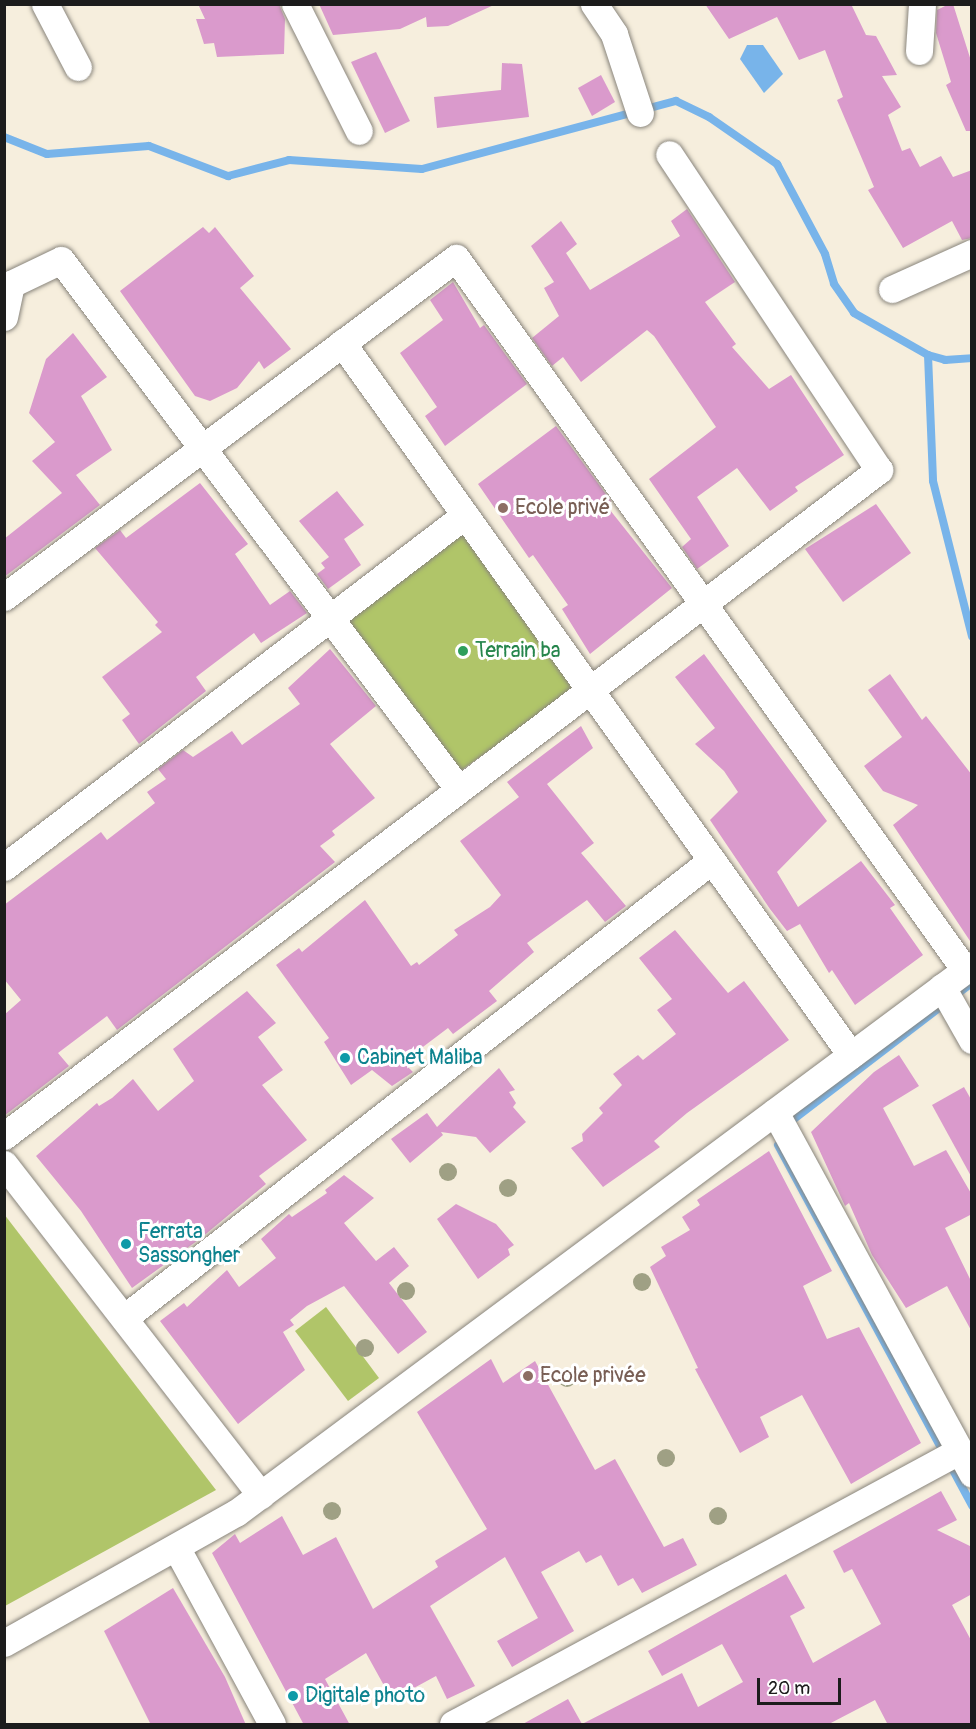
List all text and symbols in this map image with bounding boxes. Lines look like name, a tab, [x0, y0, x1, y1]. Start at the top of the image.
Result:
place label: Ecole privé	[515, 495, 610, 521]
marker: Ecole privé	[496, 501, 510, 515]
place label: Terrain ba	[475, 638, 561, 664]
marker: Terrain ba	[456, 644, 470, 658]
place label: Cabinet Maliba	[357, 1045, 483, 1071]
marker: Cabinet Maliba	[338, 1051, 352, 1065]
place label: Ferrata Sassongher	[138, 1219, 240, 1269]
marker: Ferrata Sassongher	[119, 1237, 133, 1251]
place label: Ecole privée	[540, 1363, 646, 1389]
marker: Ecole privée	[521, 1369, 535, 1383]
scale bar	[760, 1666, 844, 1704]
text: 20 m	[768, 1677, 810, 1700]
place label: Digitale photo	[305, 1683, 425, 1709]
marker: Digitale photo	[286, 1689, 300, 1703]

